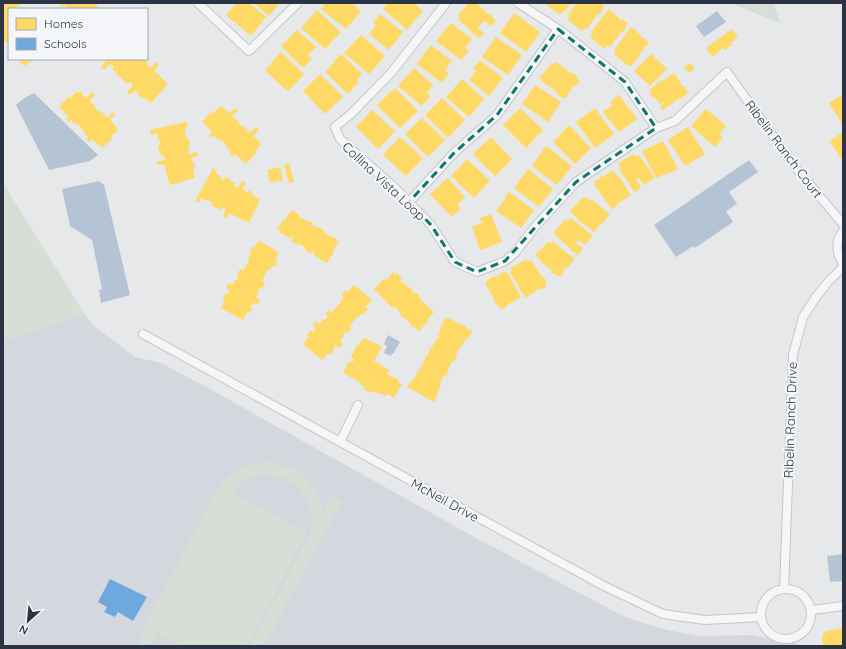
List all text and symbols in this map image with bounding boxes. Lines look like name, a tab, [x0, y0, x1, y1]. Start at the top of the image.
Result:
legend	[8, 8, 148, 60]
text: Homes	[44, 16, 84, 31]
text: Schools	[44, 36, 87, 51]
street label: Ribelin Ranch Court	[742, 97, 826, 201]
street label: Collina Vista Loop	[339, 138, 429, 224]
street label: Ribelin Ranch Drive	[780, 361, 800, 479]
street label: McNeil Drive	[408, 475, 482, 525]
north arrow	[8, 601, 48, 641]
text: N	[17, 622, 30, 638]

